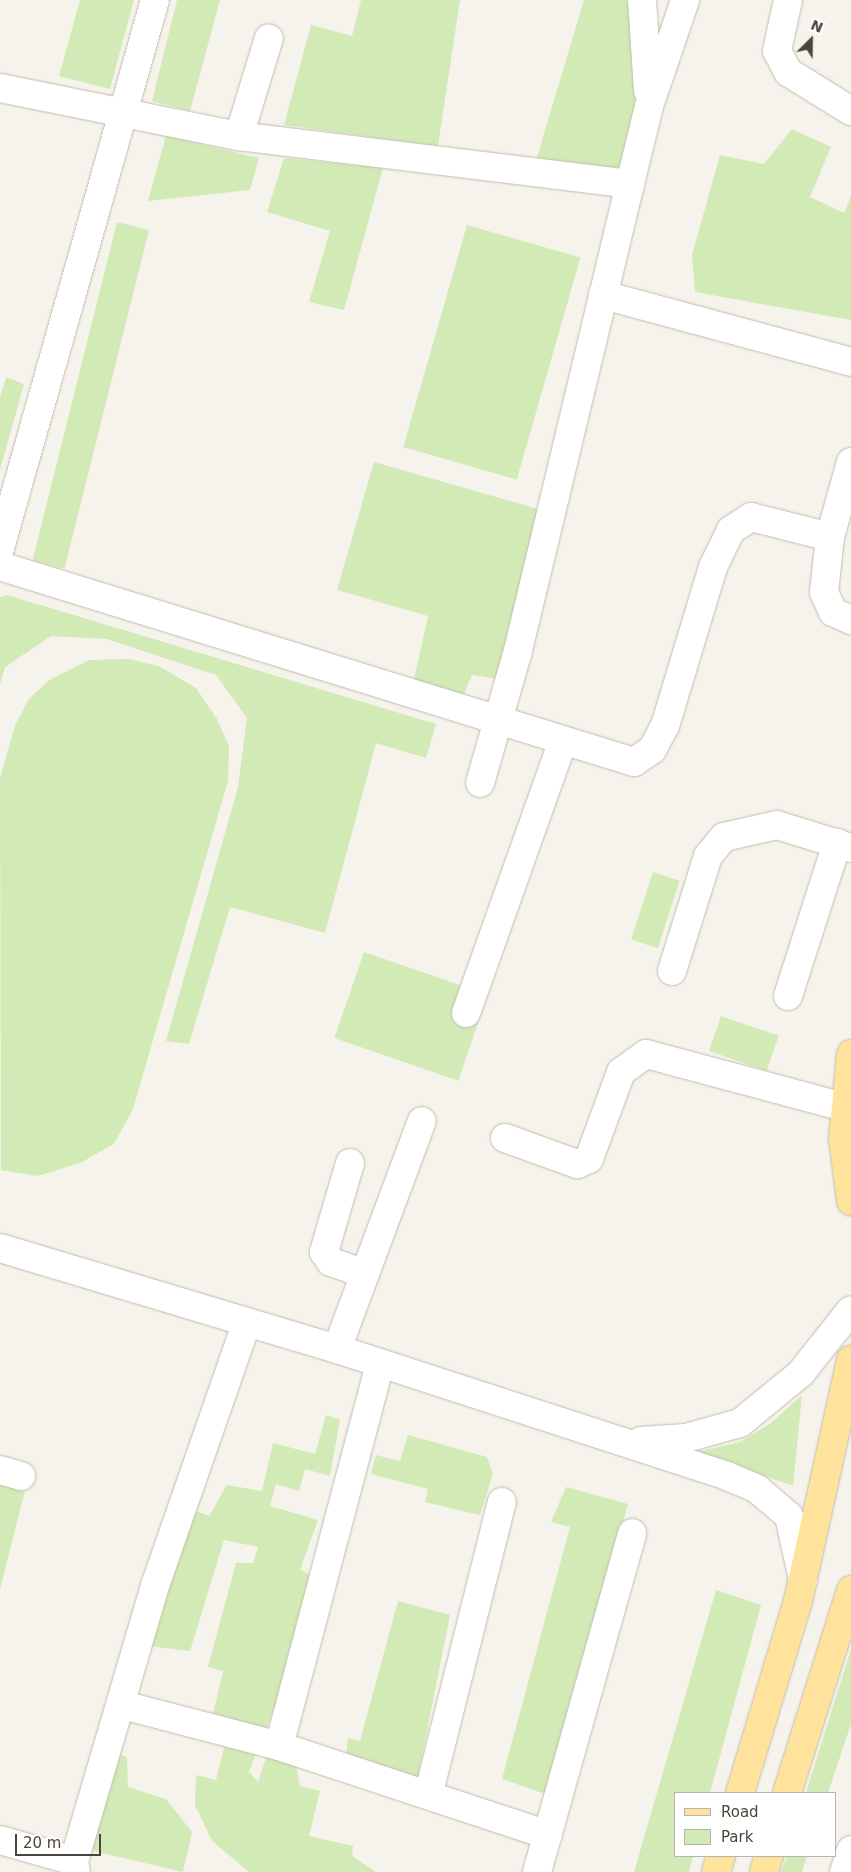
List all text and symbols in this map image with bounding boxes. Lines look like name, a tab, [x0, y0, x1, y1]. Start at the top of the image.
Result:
north arrow	[786, 15, 836, 65]
text: N	[808, 17, 825, 36]
legend	[674, 1792, 836, 1857]
text: Road	[721, 1803, 759, 1821]
scale bar	[18, 1824, 104, 1856]
text: Park	[721, 1828, 753, 1846]
text: 20 m	[23, 1834, 61, 1852]

